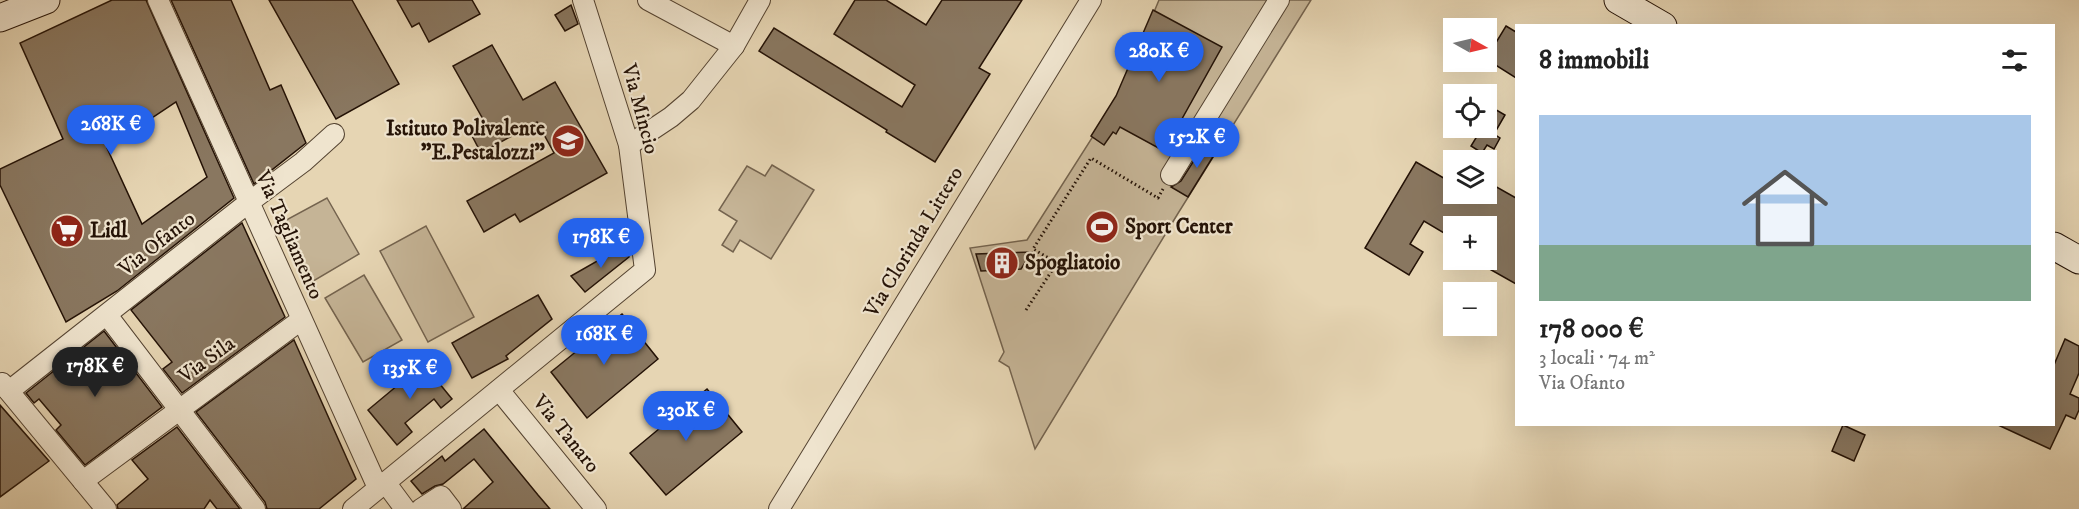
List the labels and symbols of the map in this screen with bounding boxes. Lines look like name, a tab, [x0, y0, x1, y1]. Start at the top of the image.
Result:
north arrow	[1443, 18, 1497, 72]
pin: 280K €	[1110, 32, 1208, 83]
street label: Via Mincio	[615, 60, 664, 157]
pin: 268K €	[62, 105, 160, 156]
place label: Istituto Polivalente "E.Pestalozzi"	[386, 116, 546, 166]
pin: 152K €	[1148, 118, 1246, 169]
school or university icon: Istituto Polivalente "E.Pestalozzi"	[550, 123, 586, 159]
street label: Via Clorinda Littero	[858, 162, 969, 323]
street label: Via Tagliamento	[249, 166, 329, 303]
street label: Via Ofanto	[113, 206, 201, 283]
sports icon: Sport Center	[1084, 209, 1120, 245]
supermarket icon: Lidl	[49, 213, 85, 249]
place label: Sport Center	[1125, 214, 1234, 240]
place label: Lidl	[90, 218, 128, 244]
pin: 178K €	[552, 218, 650, 269]
building icon: Spogliatoio	[984, 245, 1020, 281]
place label: Spogliatoio	[1025, 250, 1120, 276]
pin: 168K €	[555, 315, 653, 366]
street label: Via Sila	[173, 331, 240, 390]
pin: 178K €	[46, 347, 144, 398]
pin: 135K €	[361, 349, 459, 400]
street label: Via Tanaro	[526, 389, 605, 478]
pin: 230K €	[637, 391, 735, 442]

